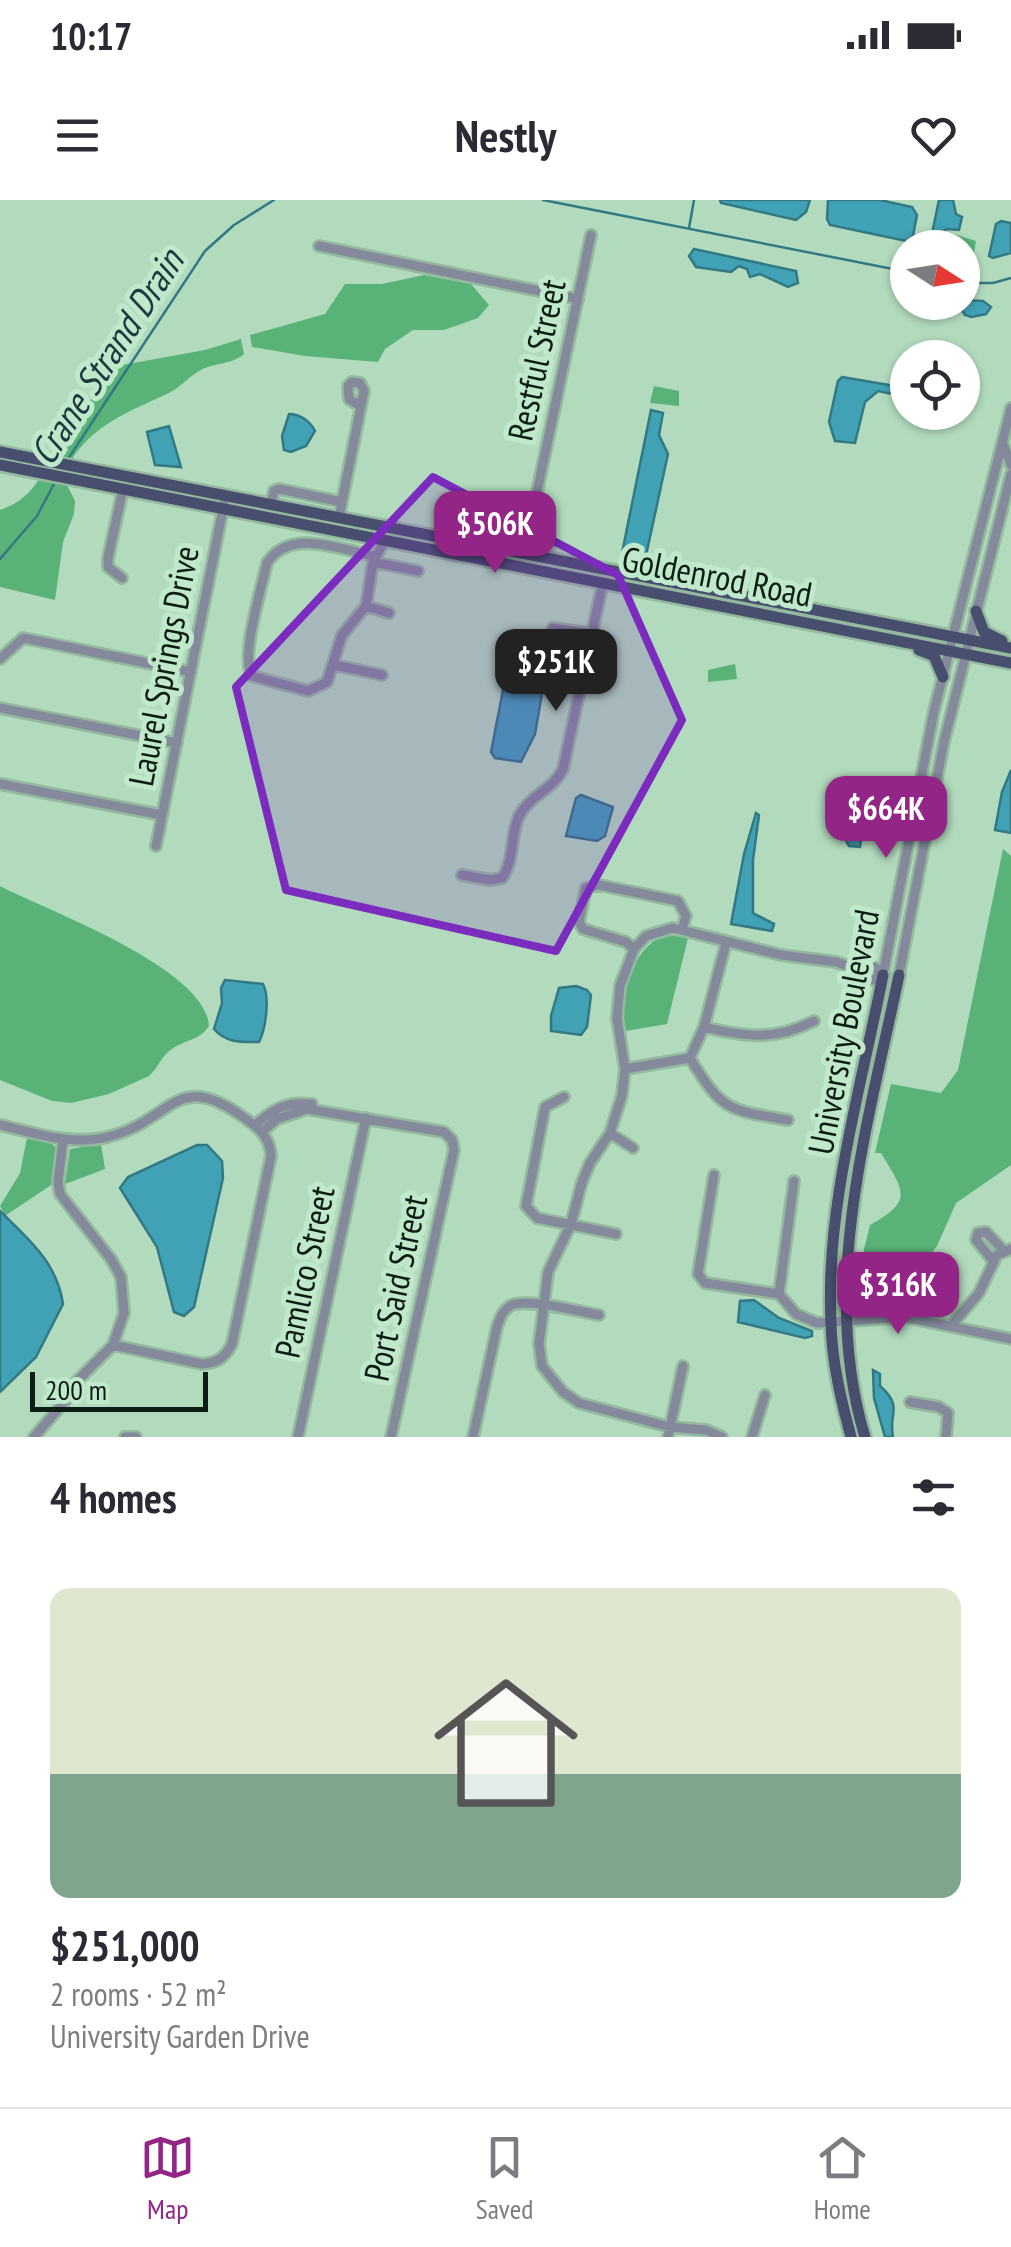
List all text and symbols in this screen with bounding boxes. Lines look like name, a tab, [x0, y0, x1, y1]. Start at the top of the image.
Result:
text: 10:17	[50, 11, 132, 60]
text: Nestly	[455, 106, 556, 164]
icon: menu	[50, 108, 105, 163]
icon: heart	[906, 108, 961, 163]
north arrow	[890, 230, 980, 320]
map controls	[890, 230, 980, 430]
water label: Crane Strand Drain	[18, 237, 195, 473]
street label: Restful Street	[497, 275, 576, 445]
button: locate	[890, 340, 980, 430]
pin: $506K	[425, 491, 565, 576]
text: $506K	[456, 502, 534, 544]
street label: Goldenrod Road	[618, 535, 816, 617]
street label: Laurel Springs Drive	[117, 542, 209, 790]
pin: $251K	[486, 629, 626, 714]
text: $251K	[517, 640, 595, 682]
pin: $664K	[816, 776, 956, 861]
text: $664K	[847, 787, 925, 829]
street label: University Boulevard	[797, 906, 889, 1158]
street label: Pamlico Street	[263, 1181, 345, 1362]
street label: Port Said Street	[353, 1190, 437, 1385]
pin: $316K	[828, 1252, 968, 1337]
text: $316K	[859, 1263, 937, 1305]
scale bar	[30, 1367, 208, 1412]
text: 200 m	[45, 1371, 107, 1408]
text: 4 homes	[50, 1470, 177, 1525]
icon: filters	[906, 1470, 961, 1525]
icon: home	[416, 1653, 596, 1833]
text: $251,000	[50, 1918, 200, 1973]
text: 2 rooms · 52 m²	[50, 1973, 227, 2015]
text: University Garden Drive	[50, 2015, 310, 2057]
tab: Map	[140, 2130, 195, 2227]
tab: Saved	[476, 2130, 533, 2227]
tab: Home	[814, 2130, 871, 2227]

